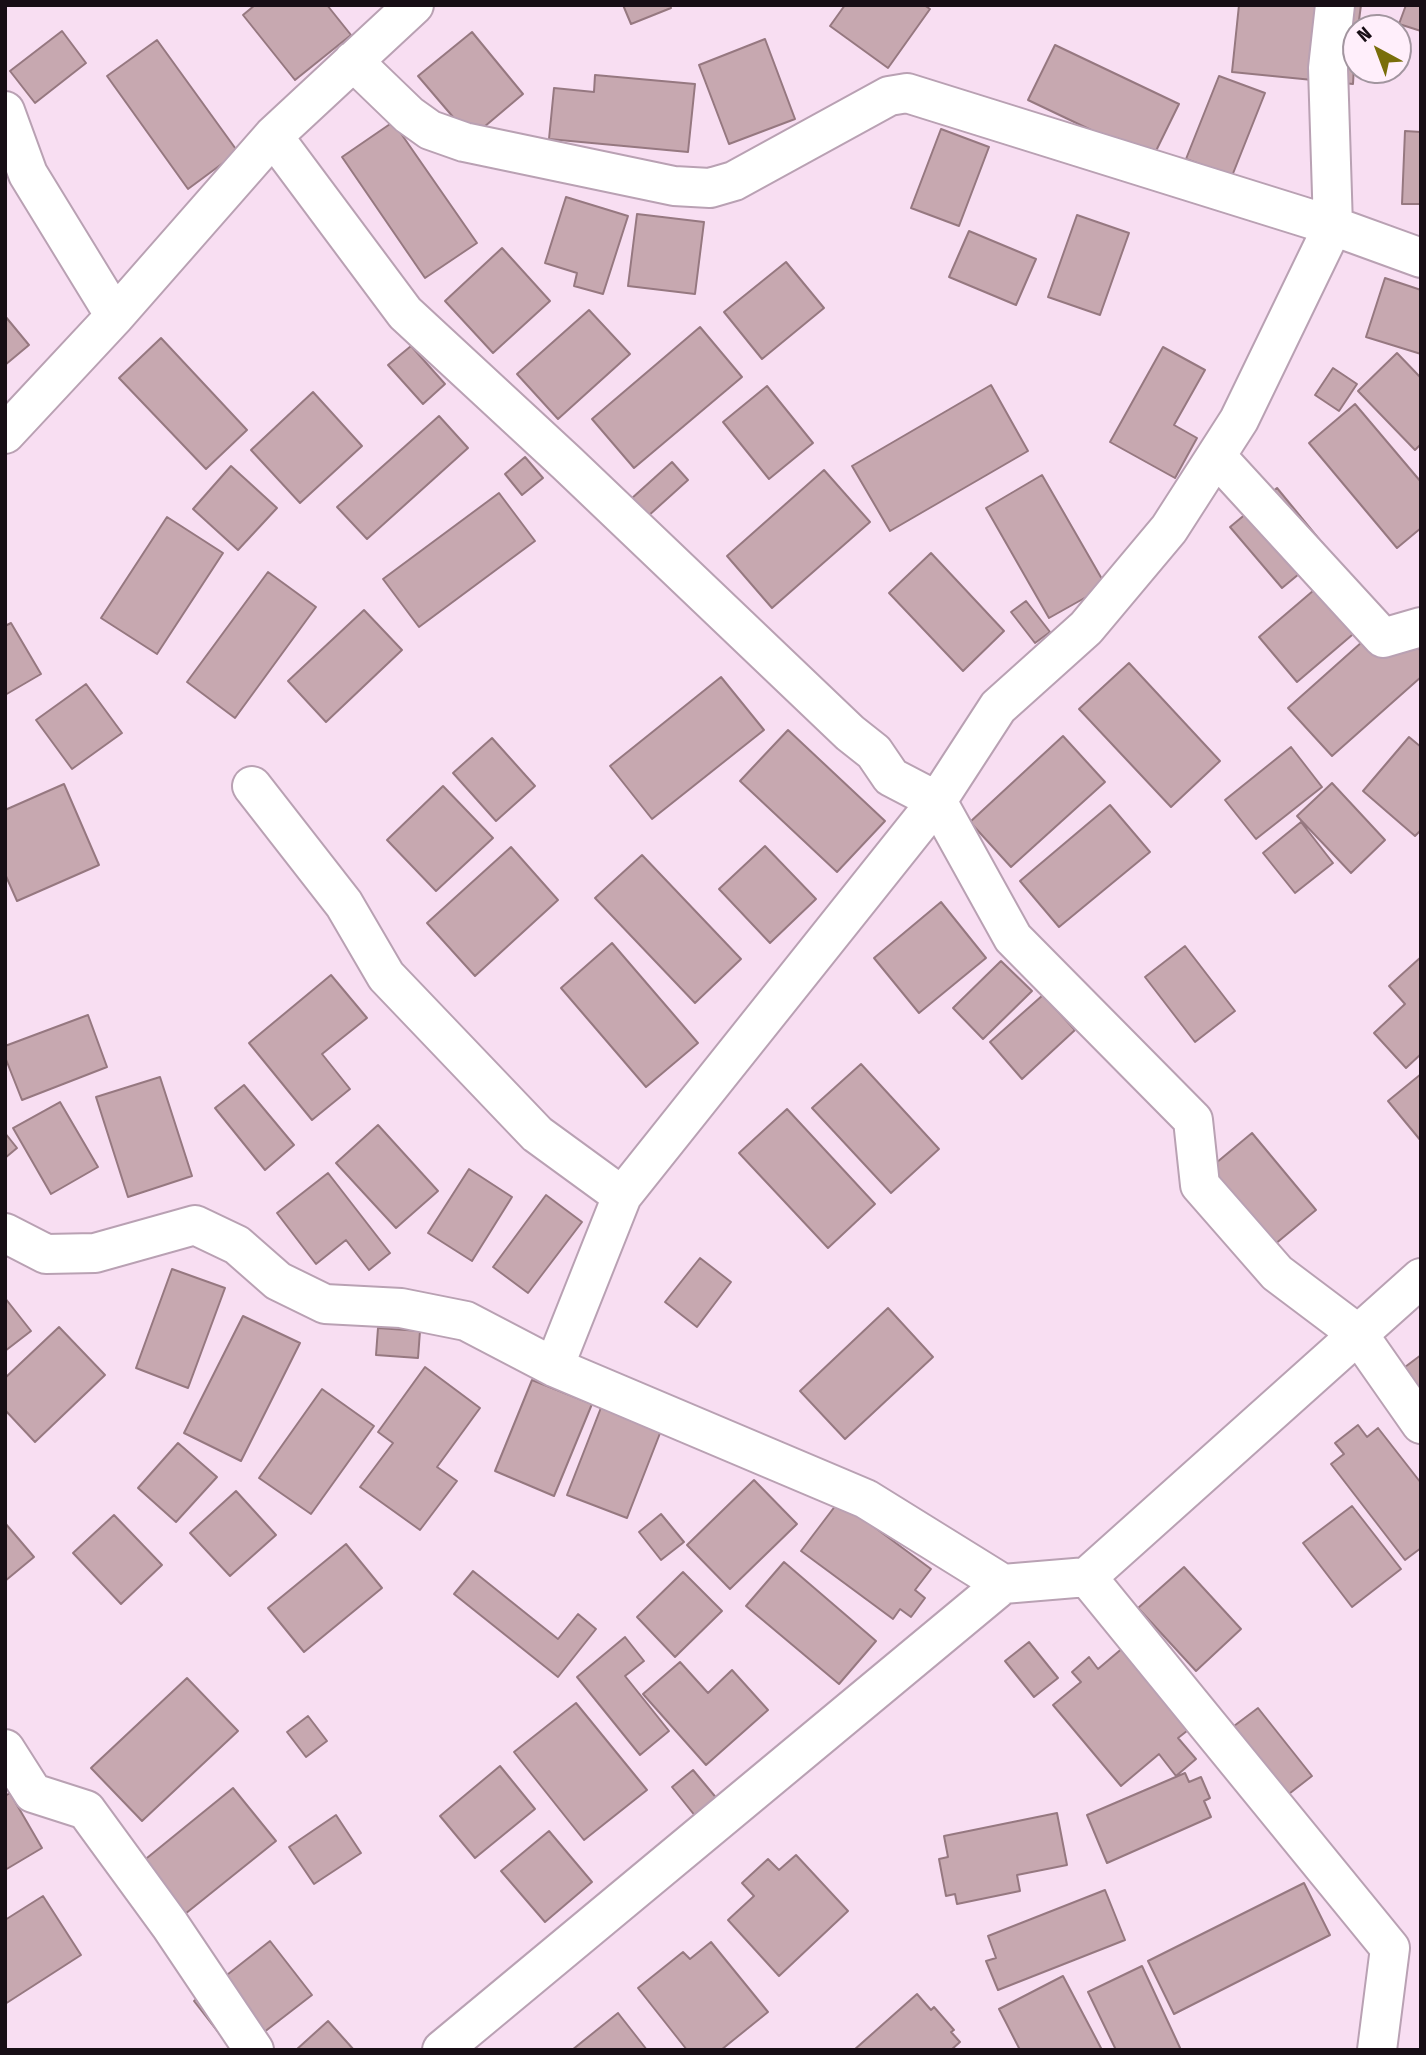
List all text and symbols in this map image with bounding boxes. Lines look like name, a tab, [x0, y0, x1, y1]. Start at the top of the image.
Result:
north arrow	[1342, 14, 1412, 84]
text: N	[1352, 22, 1376, 47]

